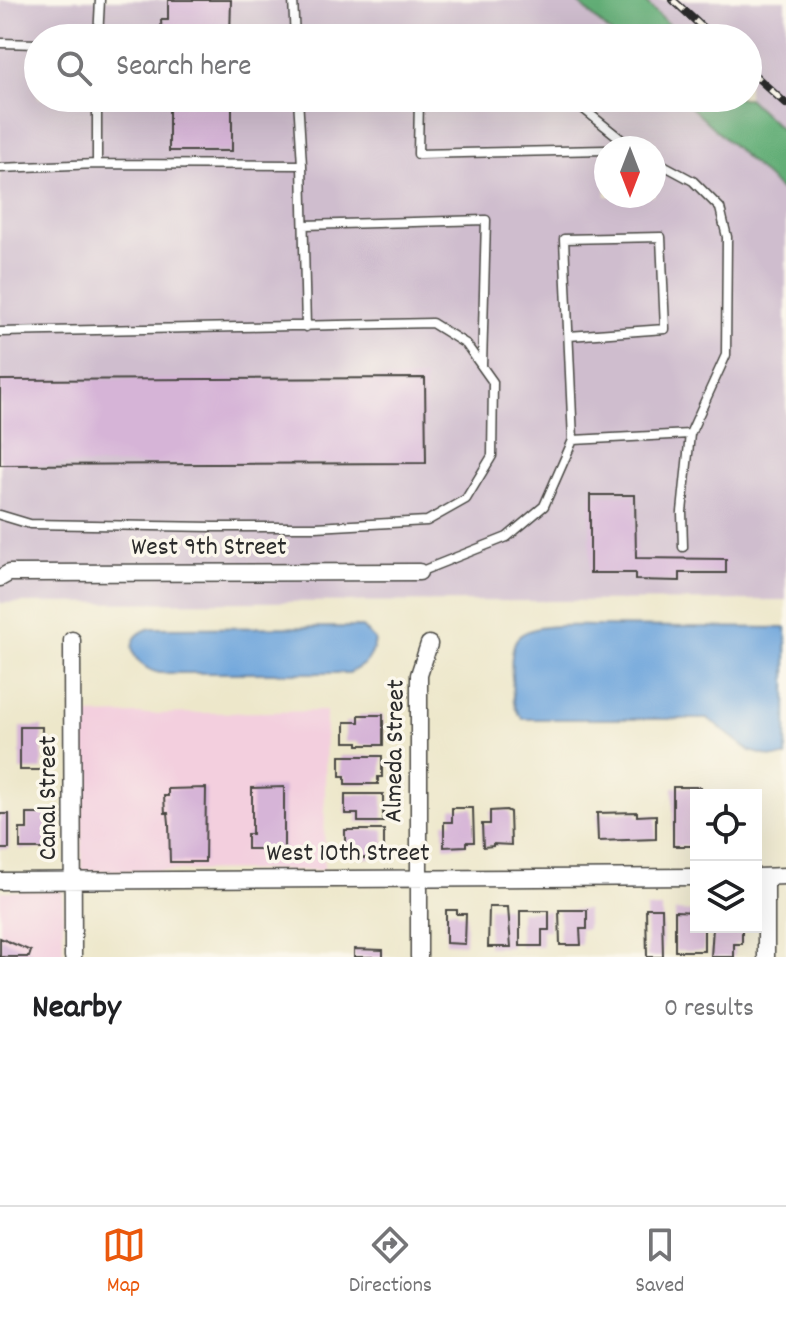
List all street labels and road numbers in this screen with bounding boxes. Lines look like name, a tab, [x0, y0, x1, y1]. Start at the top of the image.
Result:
street label: West 9th Street	[131, 530, 287, 567]
street label: Almeda Street	[376, 679, 416, 823]
street label: Canal Street	[31, 735, 68, 860]
street label: West 10th Street	[266, 836, 430, 873]

